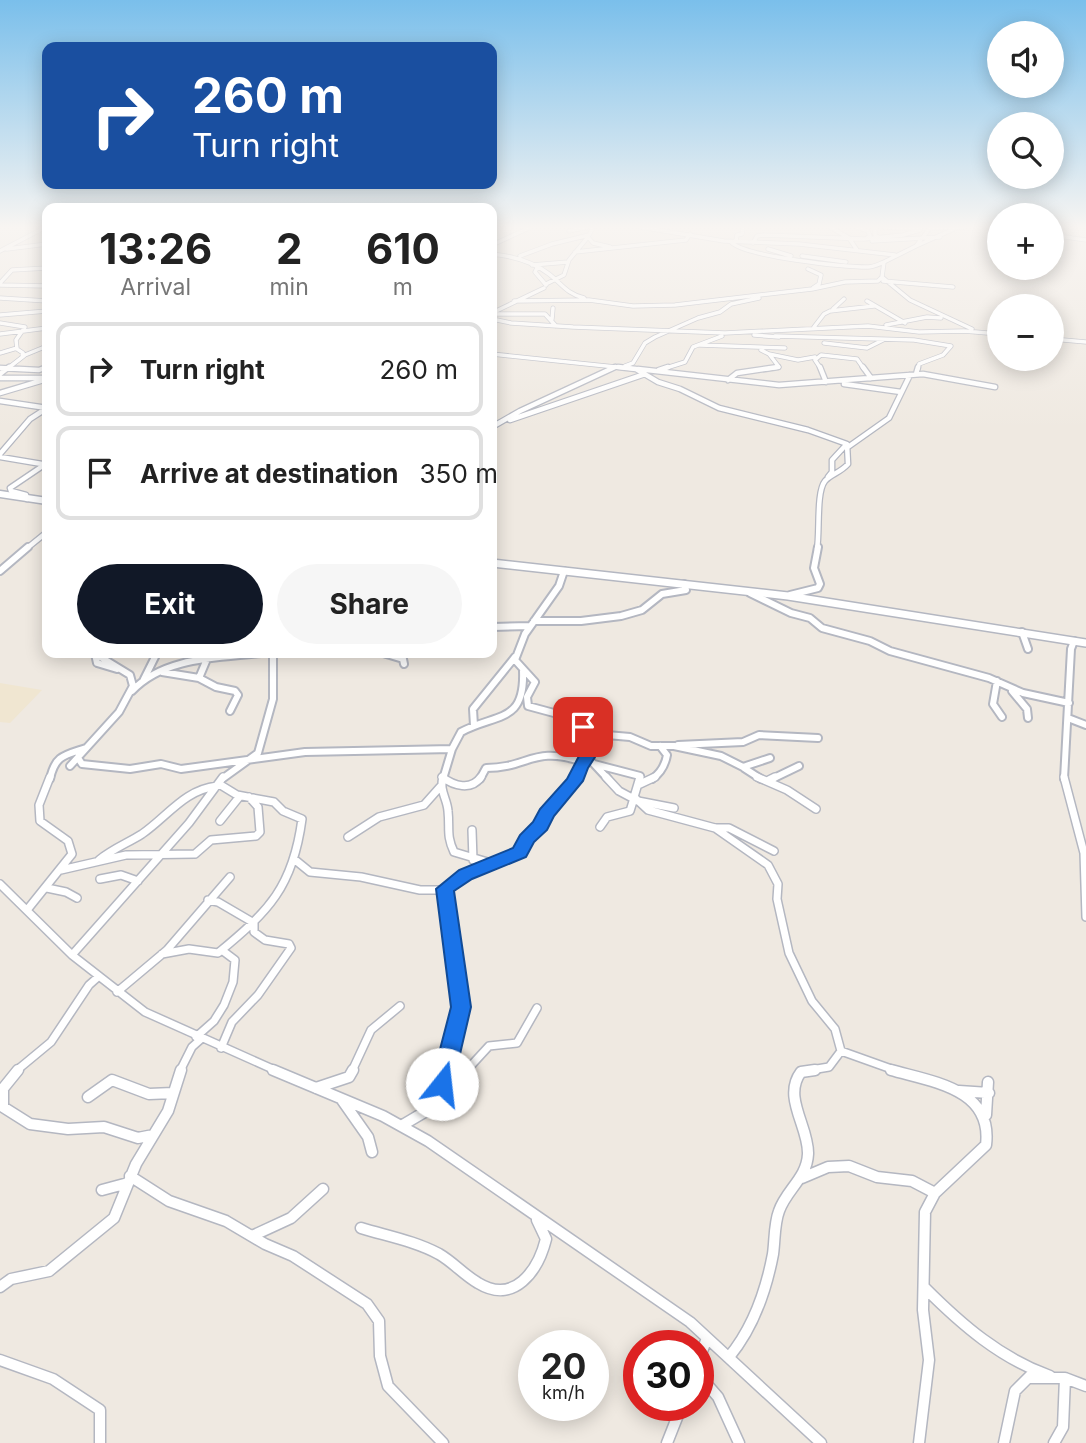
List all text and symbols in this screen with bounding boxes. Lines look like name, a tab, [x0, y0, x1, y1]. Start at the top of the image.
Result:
map controls	[987, 21, 1064, 371]
button: sound	[987, 21, 1064, 98]
text: 260 m	[192, 66, 344, 125]
icon: right	[77, 70, 168, 161]
button: search	[987, 112, 1064, 189]
text: Turn right	[192, 126, 339, 165]
button: +	[987, 203, 1064, 280]
text: 13:26	[99, 223, 212, 274]
text: 2	[276, 223, 302, 274]
text: 610	[366, 223, 440, 274]
text: Arrival	[120, 273, 191, 301]
text: min	[269, 273, 309, 301]
text: m	[393, 273, 413, 301]
button: −	[987, 294, 1064, 371]
icon: right	[81, 350, 119, 388]
text: Turn right	[140, 354, 265, 385]
text: 260 m	[380, 354, 458, 385]
icon: arrive	[81, 454, 119, 492]
text: Arrive at destination	[140, 458, 399, 489]
text: 350 m	[420, 458, 498, 489]
button: Exit	[77, 564, 263, 644]
button: Share	[277, 564, 462, 644]
pin	[553, 697, 613, 757]
icon: arrive	[564, 708, 602, 746]
position arrow	[405, 1047, 479, 1121]
speed limit sign: 30	[623, 1330, 714, 1421]
text: 20	[541, 1345, 586, 1387]
text: km/h	[542, 1382, 585, 1403]

